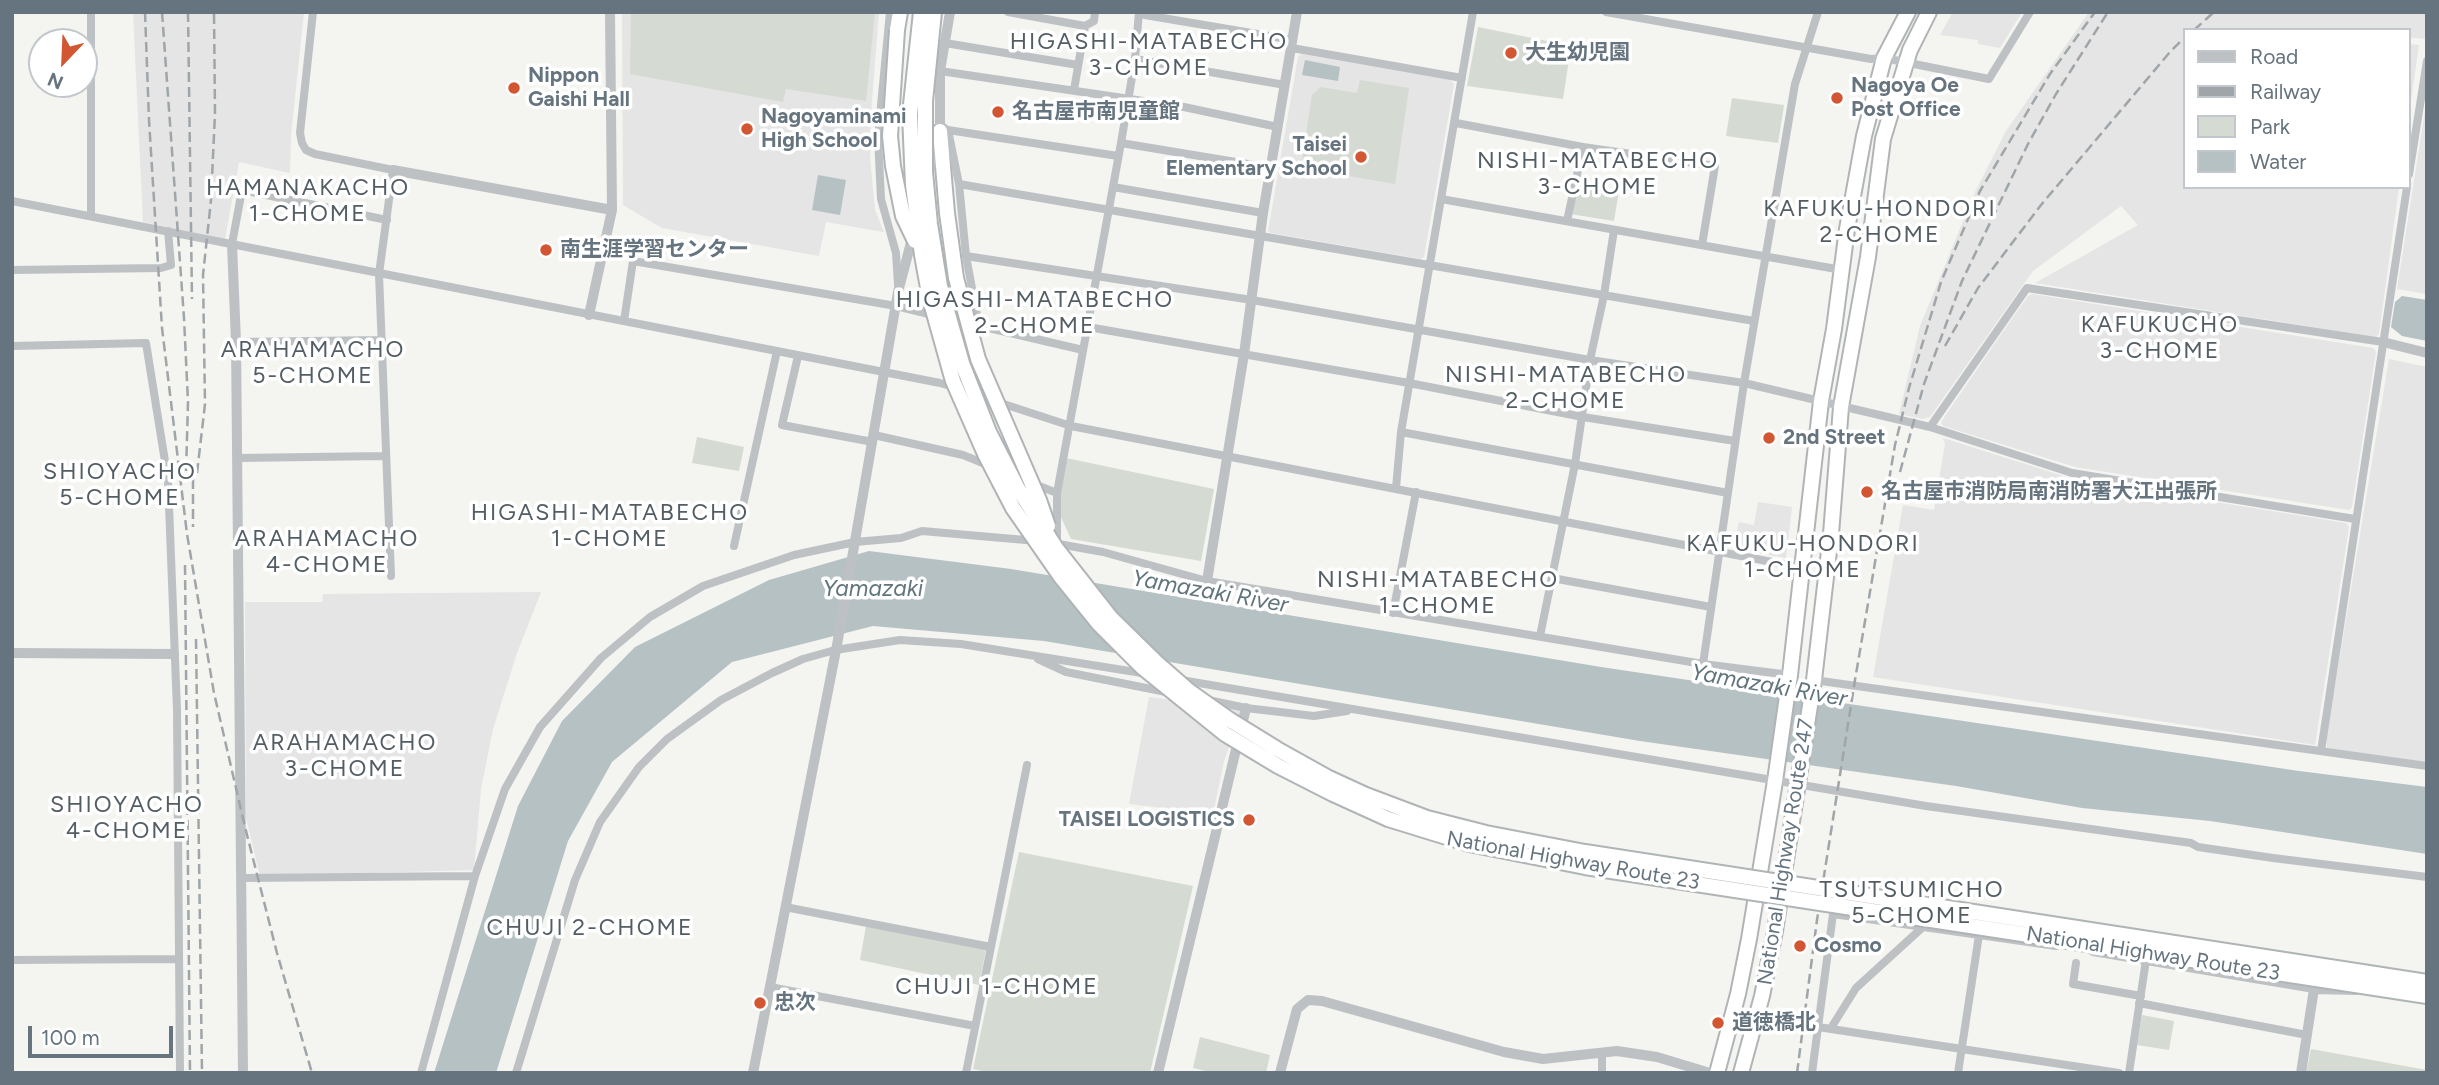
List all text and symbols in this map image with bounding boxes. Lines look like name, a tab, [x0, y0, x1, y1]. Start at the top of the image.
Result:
north arrow	[28, 28, 98, 98]
district label: HIGASHI-MATABECHO 3-CHOME	[1012, 28, 1286, 82]
legend	[2184, 28, 2411, 189]
place label: 大生幼児園	[1525, 40, 1630, 66]
text: Road	[2250, 44, 2298, 69]
marker: 大生幼児園	[1503, 45, 1519, 61]
place label: Nippon Gaishi Hall	[528, 63, 630, 113]
text: N	[44, 67, 67, 94]
place label: Nagoya Oe Post Office	[1851, 73, 1961, 123]
text: Railway	[2250, 79, 2321, 104]
marker: Nippon Gaishi Hall	[506, 80, 522, 96]
marker: Nagoya Oe Post Office	[1829, 90, 1845, 106]
place label: 名古屋市南児童館	[1012, 99, 1180, 125]
place label: Nagoyaminami High School	[761, 104, 906, 154]
marker: 名古屋市南児童館	[990, 104, 1006, 120]
text: Park	[2250, 114, 2290, 139]
marker: Nagoyaminami High School	[739, 121, 755, 137]
place label: Taisei Elementary School	[1166, 132, 1347, 182]
district label: NISHI-MATABECHO 3-CHOME	[1479, 147, 1717, 201]
marker: Taisei Elementary School	[1353, 149, 1369, 165]
text: Water	[2250, 149, 2306, 174]
district label: HAMANAKACHO 1-CHOME	[207, 174, 409, 228]
district label: KAFUKU-HONDORI 2-CHOME	[1765, 195, 1995, 249]
place label: 南生涯学習センター	[560, 237, 749, 263]
marker: 南生涯学習センター	[538, 242, 554, 258]
district label: HIGASHI-MATABECHO 2-CHOME	[898, 286, 1172, 340]
district label: KAFUKUCHO 3-CHOME	[2082, 311, 2238, 365]
district label: ARAHAMACHO 5-CHOME	[222, 336, 404, 390]
district label: NISHI-MATABECHO 2-CHOME	[1447, 361, 1685, 415]
place label: 2nd Street	[1783, 425, 1885, 451]
marker: 2nd Street	[1761, 430, 1777, 446]
district label: SHIOYACHO 5-CHOME	[44, 458, 196, 512]
place label: 名古屋市消防局南消防署大江出張所	[1881, 479, 2217, 505]
marker: 名古屋市消防局南消防署大江出張所	[1859, 484, 1875, 500]
district label: HIGASHI-MATABECHO 1-CHOME	[473, 499, 747, 553]
district label: ARAHAMACHO 4-CHOME	[236, 525, 418, 579]
district label: KAFUKU-HONDORI 1-CHOME	[1688, 530, 1918, 584]
water label: Yamazaki River	[1130, 565, 1290, 619]
district label: NISHI-MATABECHO 1-CHOME	[1319, 566, 1557, 620]
water label: Yamazaki	[823, 575, 923, 603]
water label: Yamazaki River	[1689, 659, 1849, 713]
street label: National Highway Route 247	[1752, 717, 1820, 987]
district label: ARAHAMACHO 3-CHOME	[254, 729, 436, 783]
district label: SHIOYACHO 4-CHOME	[51, 791, 203, 845]
place label: TAISEI LOGISTICS	[1059, 807, 1235, 833]
marker: TAISEI LOGISTICS	[1241, 812, 1257, 828]
street label: National Highway Route 23	[1445, 826, 1701, 896]
district label: TSUTSUMICHO 5-CHOME	[1821, 876, 2003, 930]
district label: CHUJI 2-CHOME	[488, 914, 692, 942]
street label: National Highway Route 23	[2024, 921, 2282, 987]
place label: Cosmo	[1814, 933, 1882, 959]
marker: Cosmo	[1792, 938, 1808, 954]
district label: CHUJI 1-CHOME	[897, 973, 1097, 1001]
place label: 忠次	[774, 990, 816, 1016]
marker: 忠次	[752, 995, 768, 1011]
place label: 道徳橋北	[1732, 1010, 1816, 1036]
scale bar	[32, 1012, 177, 1056]
marker: 道徳橋北	[1710, 1015, 1726, 1031]
text: 100 m	[41, 1025, 100, 1050]

